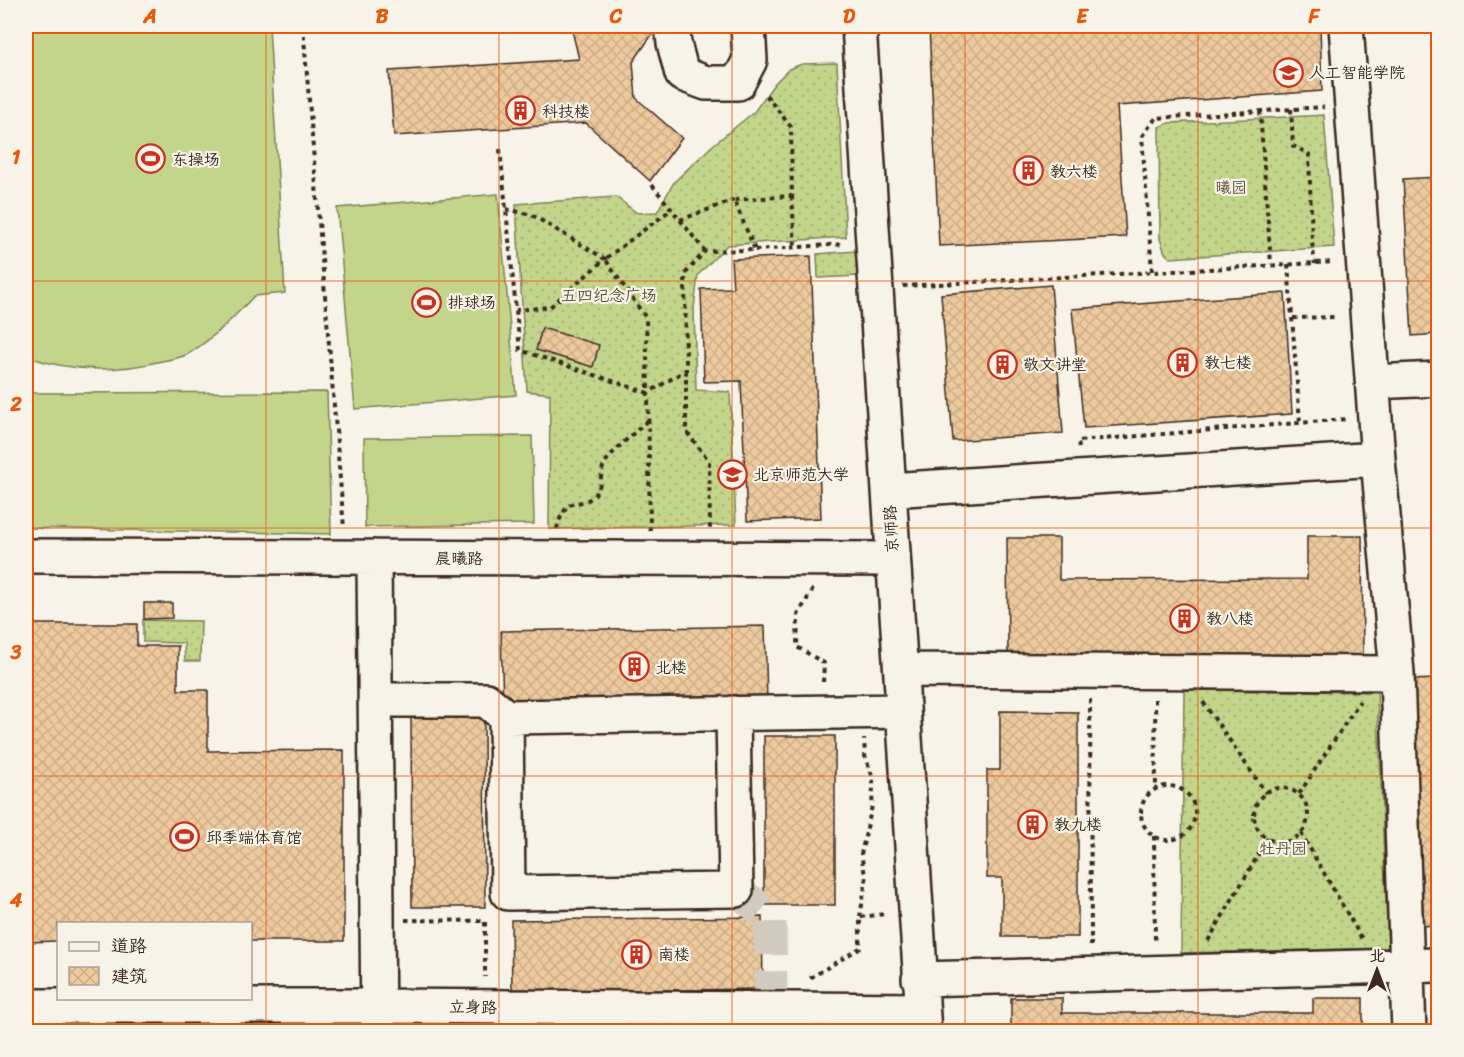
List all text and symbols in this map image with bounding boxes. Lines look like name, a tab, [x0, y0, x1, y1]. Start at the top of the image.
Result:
text: A	[142, 0, 157, 34]
text: B	[376, 0, 389, 34]
text: C	[609, 0, 623, 34]
text: D	[843, 0, 856, 34]
text: E	[1076, 0, 1089, 34]
text: F	[1308, 0, 1321, 34]
school or university icon: 人工智能学院	[1272, 56, 1304, 88]
place label: 人工智能学院	[1309, 58, 1405, 87]
building icon: 科技楼	[505, 95, 537, 127]
place label: 科技楼	[542, 97, 590, 126]
text: 1	[12, 140, 21, 175]
sports icon: 东操场	[135, 143, 167, 175]
place label: 东操场	[172, 145, 220, 174]
building icon: 教六楼	[1013, 155, 1045, 187]
place label: 教六楼	[1050, 157, 1098, 186]
park label: 曦园	[1215, 173, 1247, 202]
park label: 五四纪念广场	[561, 281, 657, 310]
sports icon: 排球场	[411, 286, 443, 318]
place label: 排球场	[448, 288, 496, 317]
building icon: 教七楼	[1167, 346, 1199, 378]
building icon: 敬文讲堂	[986, 348, 1018, 380]
place label: 教七楼	[1204, 348, 1252, 377]
place label: 敬文讲堂	[1023, 350, 1087, 379]
text: 2	[9, 387, 22, 422]
school or university icon: 北京师范大学	[716, 458, 748, 490]
place label: 北京师范大学	[753, 460, 849, 489]
street label: 京师路	[875, 504, 907, 554]
street label: 晨曦路	[435, 544, 483, 573]
building icon: 教八楼	[1169, 602, 1201, 634]
place label: 教八楼	[1206, 604, 1254, 633]
text: 3	[10, 635, 22, 670]
building icon: 北楼	[618, 651, 650, 683]
place label: 北楼	[655, 653, 687, 682]
building icon: 教九楼	[1017, 808, 1049, 840]
place label: 教九楼	[1054, 810, 1102, 839]
sports icon: 邱季端体育馆	[169, 821, 201, 853]
place label: 邱季端体育馆	[206, 823, 302, 852]
park label: 牡丹园	[1259, 834, 1307, 863]
text: 4	[9, 883, 23, 918]
legend	[57, 922, 252, 1000]
text: 道路	[111, 930, 147, 962]
building icon: 南楼	[621, 938, 653, 970]
place label: 南楼	[658, 940, 690, 969]
north arrow	[1347, 940, 1407, 1000]
text: 北	[1369, 941, 1385, 970]
text: 建筑	[111, 960, 147, 992]
street label: 立身路	[449, 992, 497, 1022]

